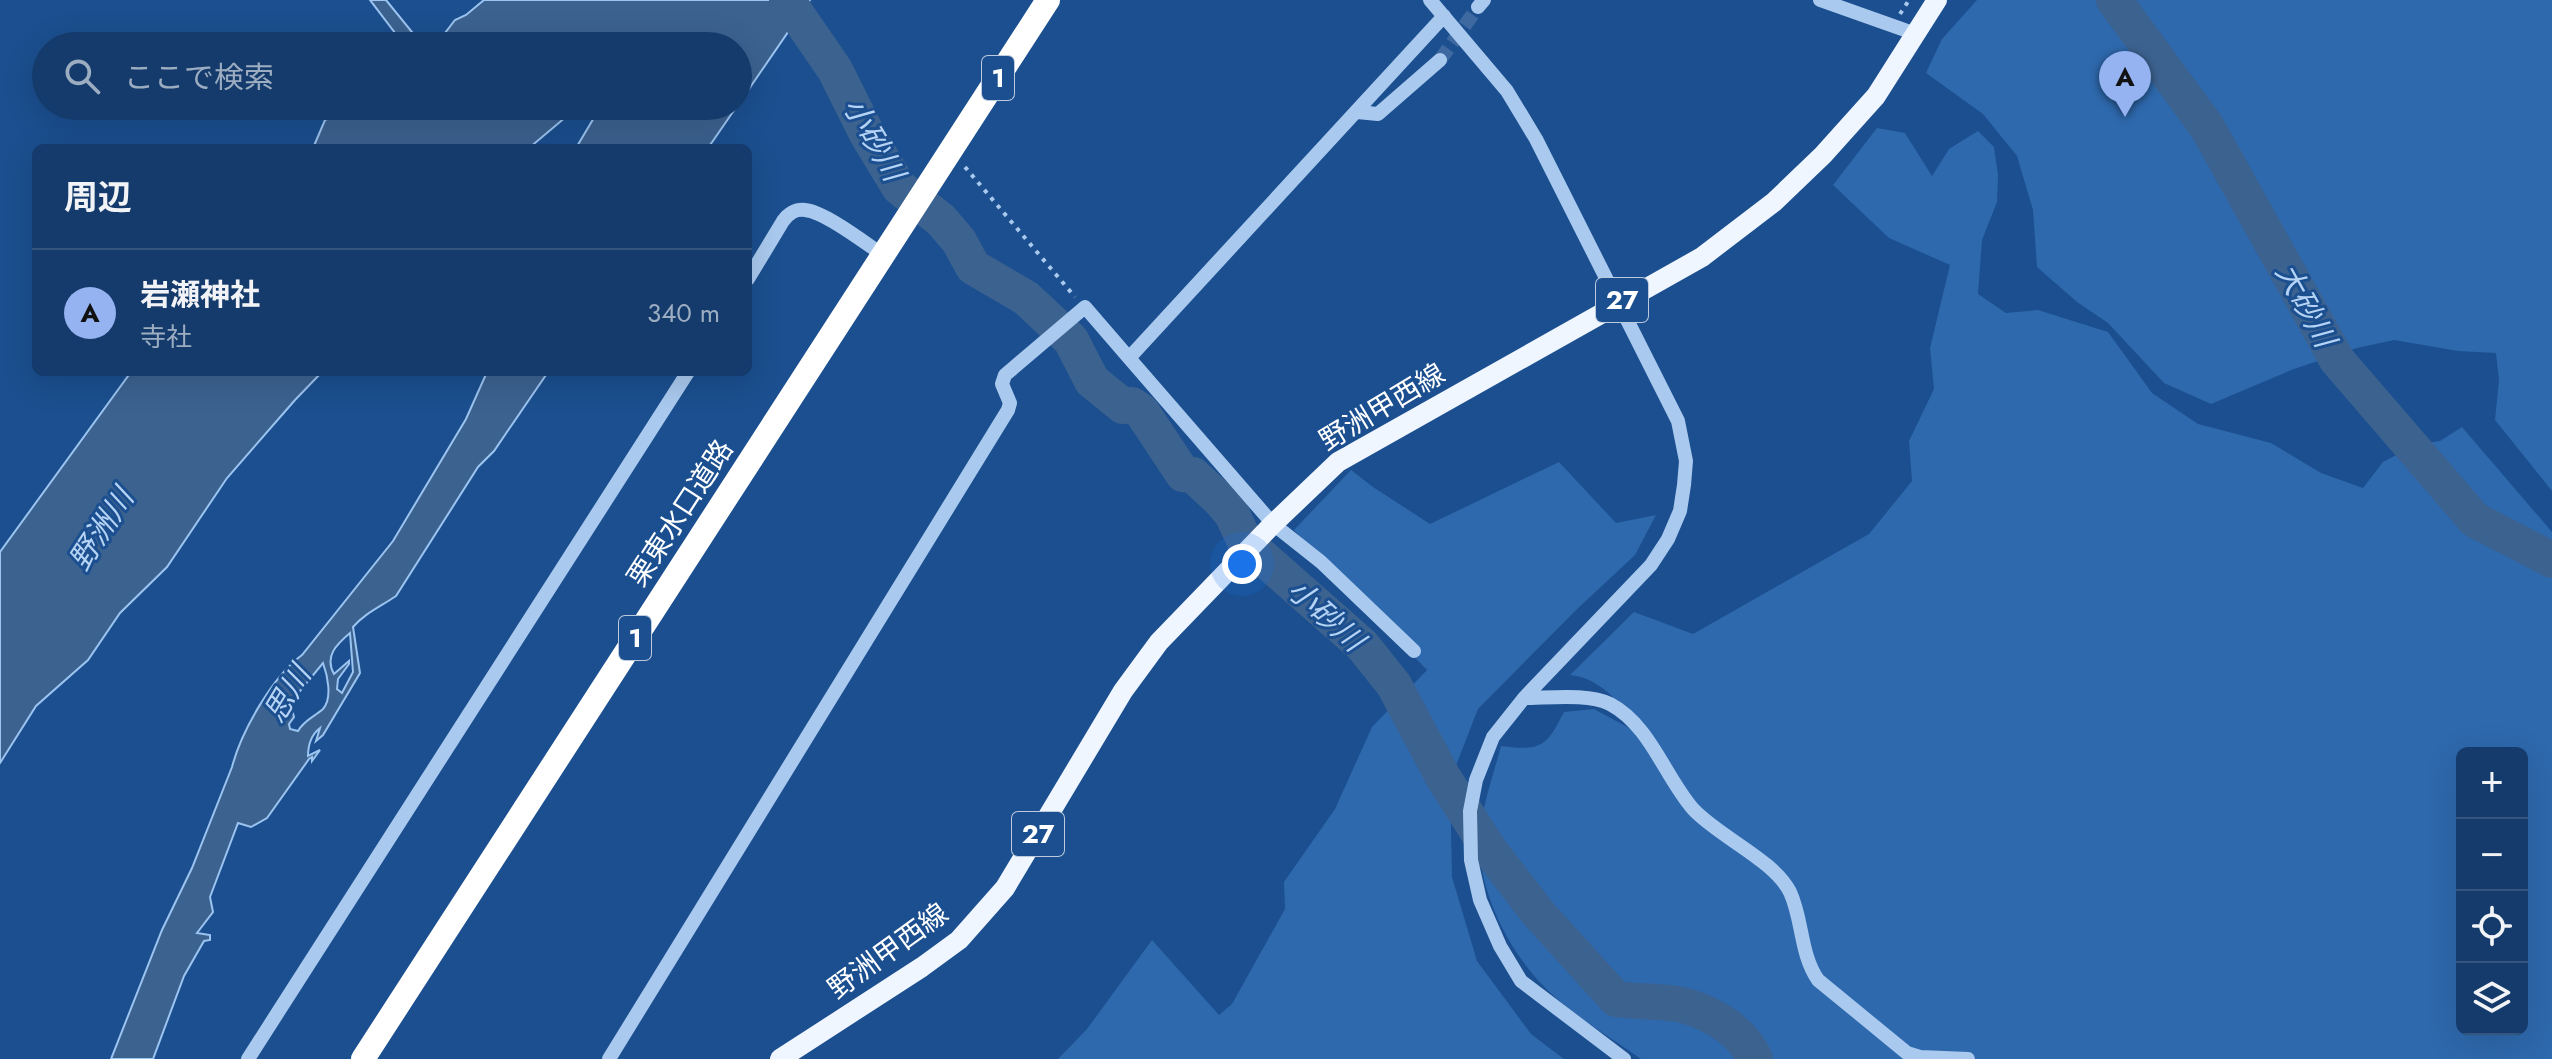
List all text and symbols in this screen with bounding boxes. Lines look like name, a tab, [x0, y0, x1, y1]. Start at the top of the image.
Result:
search box	[32, 32, 752, 120]
pin: A	[2099, 51, 2151, 117]
icon: search	[60, 54, 104, 98]
text: ここで検索	[124, 56, 274, 99]
road number: 1	[982, 56, 1014, 100]
water label: 小砂川	[833, 89, 917, 191]
text: 周辺	[64, 173, 132, 222]
water label: 大砂川	[2265, 255, 2348, 357]
text: 岩瀬神社	[140, 273, 260, 316]
road number: 27	[1596, 278, 1648, 322]
text: A	[80, 294, 100, 332]
text: 340 m	[647, 294, 720, 332]
text: 寺社	[140, 318, 192, 356]
street label: 野洲甲西線	[1311, 353, 1453, 461]
street label: 栗東水口道路	[617, 431, 743, 595]
water label: 野洲川	[58, 477, 145, 578]
your location	[1222, 544, 1262, 584]
water label: 小砂川	[1278, 569, 1376, 663]
road number: 1	[619, 616, 651, 660]
water label: 思川	[253, 655, 322, 731]
map controls	[2456, 747, 2528, 1035]
button: +	[2456, 747, 2528, 819]
road number: 27	[1012, 812, 1064, 856]
button: −	[2456, 819, 2528, 891]
button: locate	[2456, 891, 2528, 963]
street label: 野洲甲西線	[819, 893, 957, 1009]
button: layers	[2456, 963, 2528, 1035]

